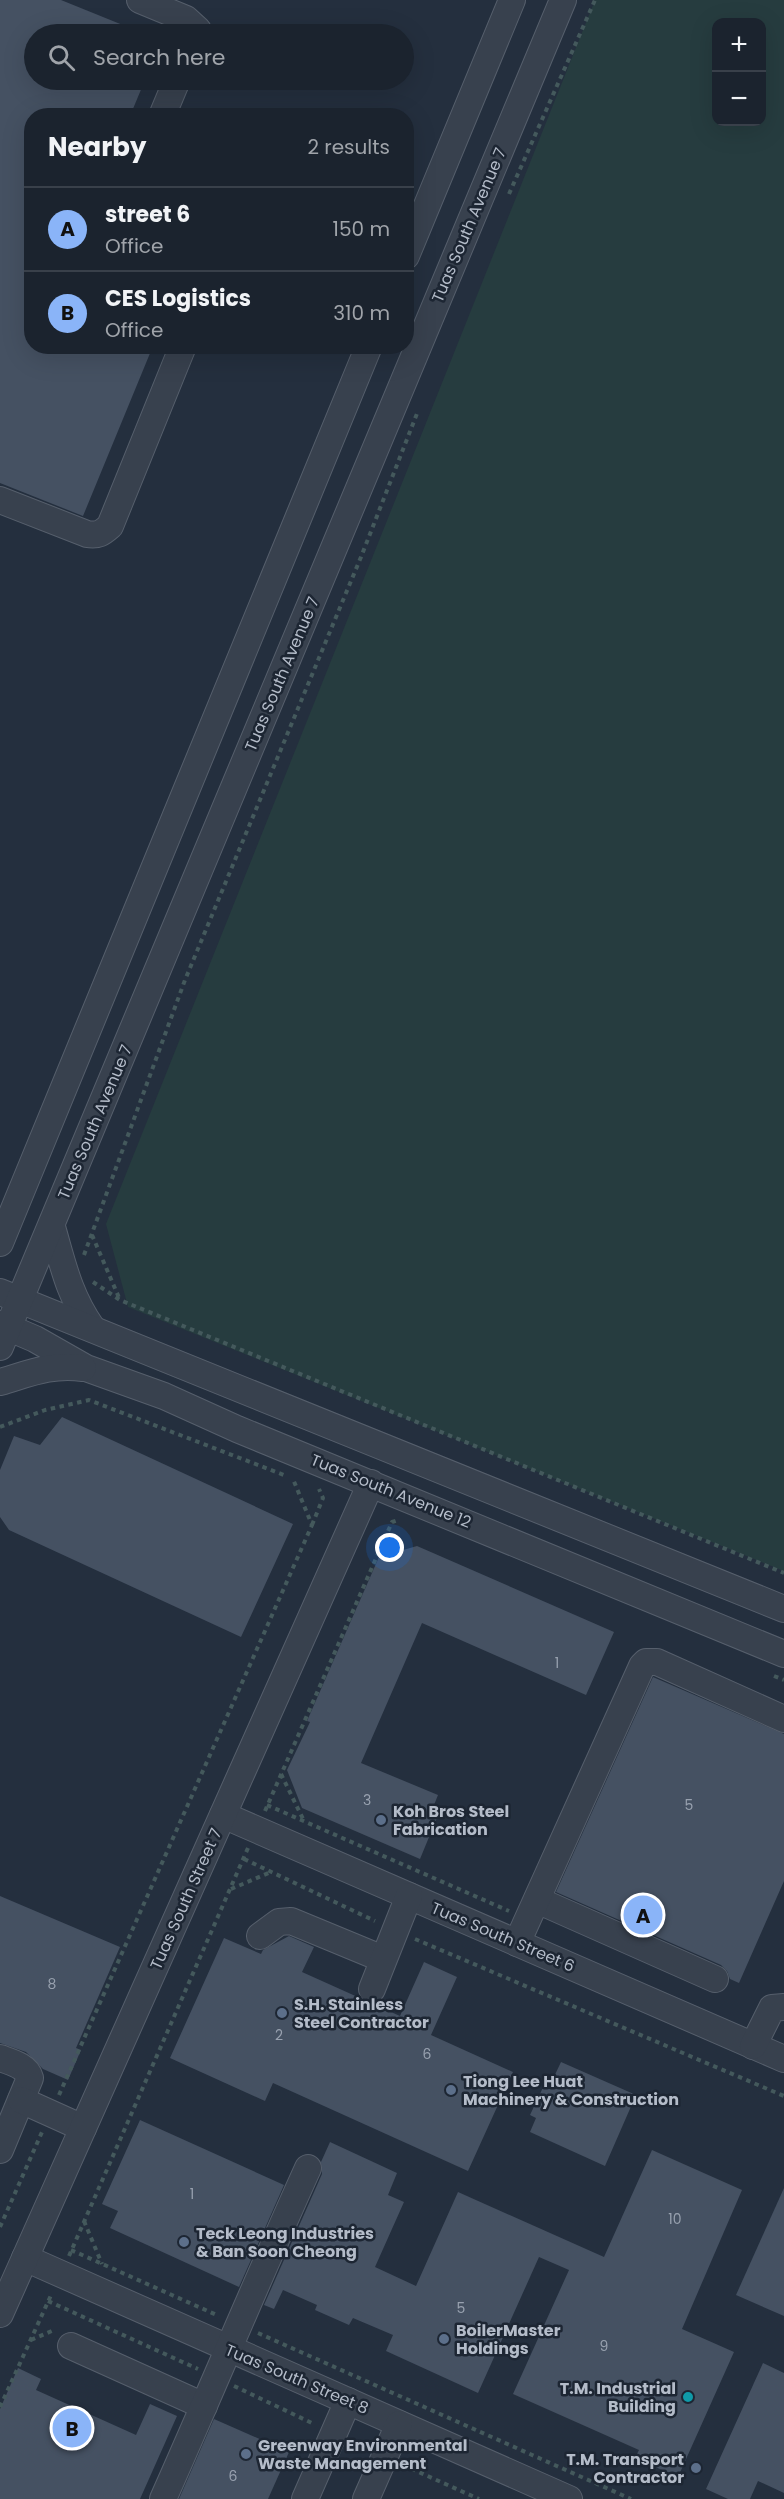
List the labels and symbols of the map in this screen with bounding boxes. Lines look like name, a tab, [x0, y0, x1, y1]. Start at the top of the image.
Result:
street label: Tuas South Avenue 7	[426, 144, 512, 306]
street label: Tuas South Avenue 7	[239, 593, 325, 755]
street label: Tuas South Avenue 7	[52, 1041, 138, 1203]
street label: Tuas South Avenue 12	[307, 1448, 475, 1534]
your location	[375, 1533, 404, 1562]
house number: 1	[555, 1653, 559, 1673]
house number: 3	[363, 1790, 371, 1810]
house number: 5	[685, 1795, 693, 1815]
place label: Koh Bros Steel Fabrication	[393, 1800, 509, 1841]
marker: Koh Bros Steel Fabrication	[374, 1813, 388, 1827]
street label: Tuas South Street 7	[144, 1824, 228, 1973]
pin: A	[624, 1892, 662, 1938]
street label: Tuas South Street 6	[428, 1896, 578, 1978]
house number: 8	[48, 1974, 57, 1994]
place label: S.H. Stainless Steel Contractor	[294, 1993, 429, 2034]
marker: S.H. Stainless Steel Contractor	[275, 2006, 289, 2020]
house number: 2	[275, 2025, 283, 2045]
house number: 6	[423, 2044, 432, 2064]
place label: Tiong Lee Huat Machinery & Construction	[463, 2070, 679, 2111]
marker: Tiong Lee Huat Machinery & Construction	[444, 2083, 458, 2097]
house number: 1	[190, 2184, 194, 2204]
house number: 10	[668, 2209, 682, 2229]
place label: Teck Leong Industries & Ban Soon Cheong	[196, 2222, 374, 2263]
marker: Teck Leong Industries & Ban Soon Cheong	[177, 2235, 191, 2249]
house number: 5	[457, 2298, 465, 2318]
place label: BoilerMaster Holdings	[456, 2319, 561, 2360]
marker: BoilerMaster Holdings	[437, 2332, 451, 2346]
house number: 9	[600, 2336, 608, 2356]
street label: Tuas South Street 8	[222, 2338, 372, 2420]
place label: T.M. Industrial Building	[560, 2377, 676, 2418]
marker: T.M. Industrial Building	[681, 2390, 695, 2404]
pin: B	[52, 2406, 92, 2450]
place label: Greenway Environmental Waste Management	[258, 2434, 467, 2475]
marker: Greenway Environmental Waste Management	[239, 2447, 253, 2461]
place label: T.M. Transport Contractor	[566, 2448, 684, 2489]
marker: T.M. Transport Contractor	[689, 2461, 703, 2475]
house number: 6	[229, 2466, 238, 2486]

